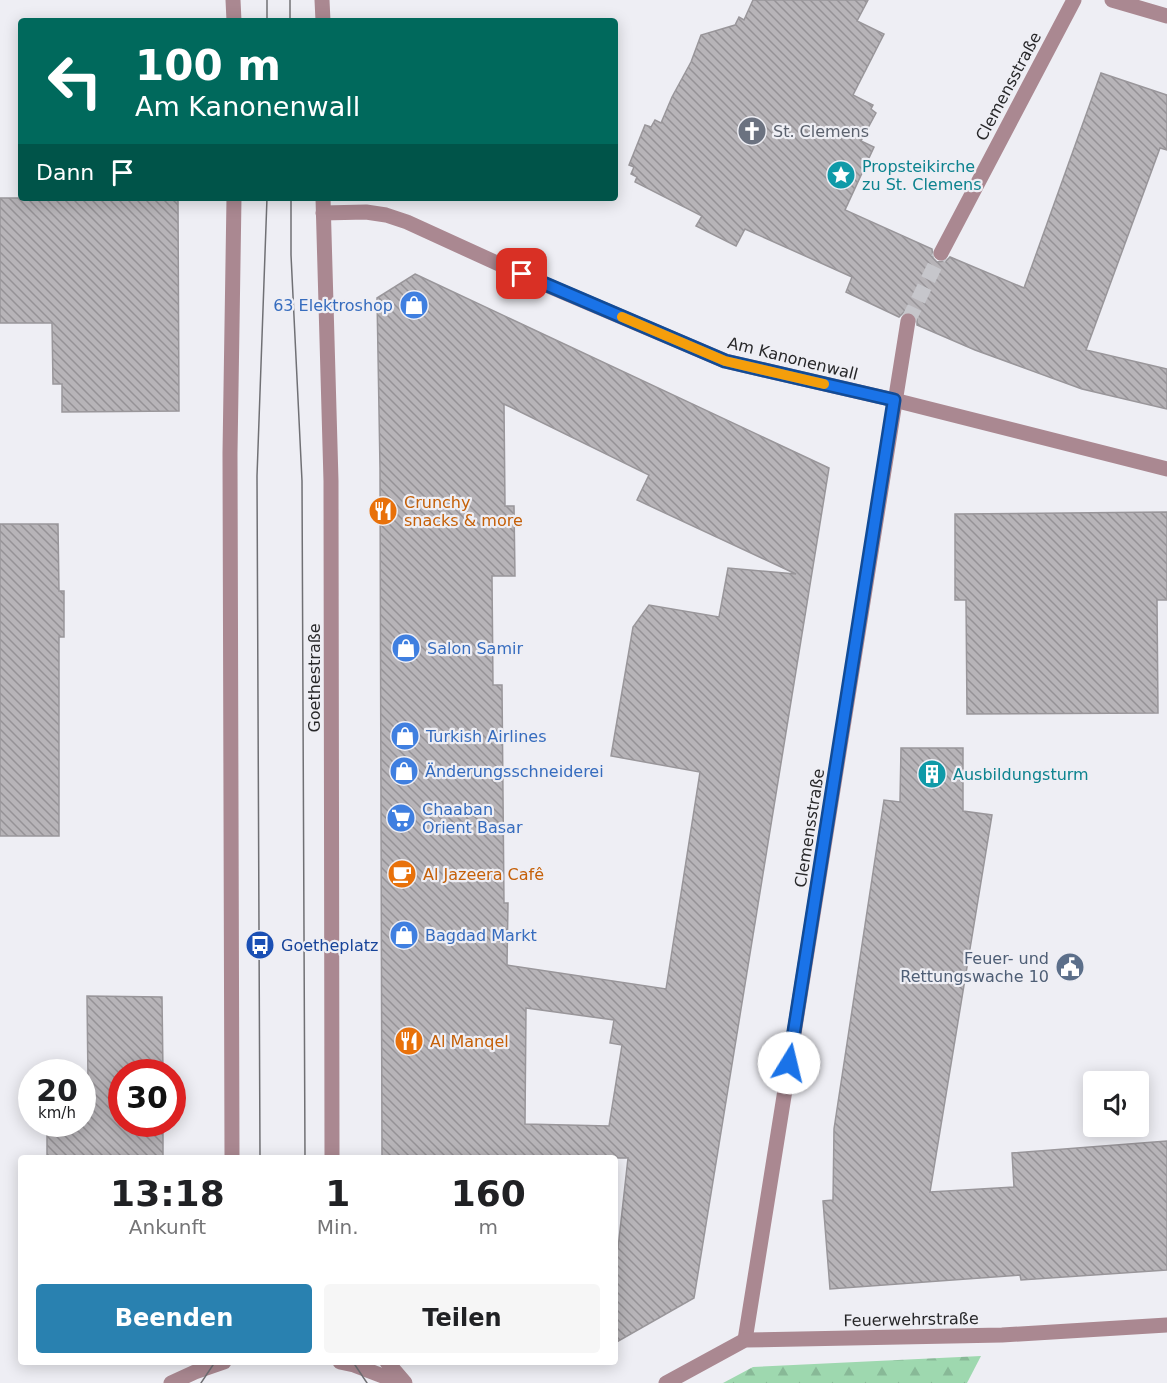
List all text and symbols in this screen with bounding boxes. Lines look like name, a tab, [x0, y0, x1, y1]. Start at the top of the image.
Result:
street label: Clemensstraße	[972, 29, 1045, 144]
text: 100 m	[135, 41, 281, 90]
icon: left	[36, 42, 114, 120]
text: Am Kanonenwall	[135, 91, 360, 122]
church icon: St. Clemens	[736, 115, 768, 147]
place label: St. Clemens	[773, 122, 869, 141]
icon: arrive	[106, 156, 139, 189]
place label: Propsteikirche zu St. Clemens	[862, 157, 982, 194]
place icon: Propsteikirche zu St. Clemens	[825, 159, 857, 191]
text: Dann	[36, 160, 94, 185]
pin	[496, 248, 547, 299]
icon: arrive	[505, 257, 538, 290]
shop icon: 63 Elektroshop	[398, 289, 430, 321]
place label: 63 Elektroshop	[273, 296, 393, 315]
street label: Am Kanonenwall	[726, 333, 860, 384]
place label: Crunchy snacks & more	[404, 493, 523, 530]
restaurant icon: Crunchy snacks & more	[367, 495, 399, 527]
street label: Goethestraße	[305, 623, 324, 733]
shop icon: Salon Samir	[390, 632, 422, 664]
place label: Salon Samir	[427, 639, 523, 658]
shop icon: Turkish Airlines	[389, 720, 421, 752]
place label: Turkish Airlines	[425, 727, 547, 746]
shop icon: Änderungsschneiderei	[388, 755, 420, 787]
building icon: Ausbildungsturm	[916, 758, 948, 790]
place label: Änderungsschneiderei	[425, 762, 604, 781]
place label: Ausbildungsturm	[953, 765, 1089, 784]
street label: Clemensstraße	[791, 767, 828, 889]
place label: Chaaban Orient Basar	[422, 800, 523, 837]
supermarket icon: Chaaban Orient Basar	[385, 802, 417, 834]
cafe icon: Al Jazeera Cafê	[386, 858, 418, 890]
place label: Al Jazeera Cafê	[423, 865, 544, 884]
shop icon: Bagdad Markt	[388, 919, 420, 951]
place label: Bagdad Markt	[425, 926, 537, 945]
bus stop icon: Goetheplatz	[244, 929, 276, 961]
place label: Goetheplatz	[281, 936, 378, 955]
place label: Feuer- und Rettungswache 10	[900, 949, 1049, 986]
public building icon: Feuer- und Rettungswache 10	[1054, 951, 1086, 983]
restaurant icon: Al Manqel	[393, 1025, 425, 1057]
position arrow	[757, 1031, 821, 1095]
place label: Al Manqel	[430, 1032, 509, 1051]
speed limit sign: 30	[108, 1059, 186, 1137]
map controls	[1083, 1071, 1149, 1137]
button: sound	[1083, 1071, 1149, 1137]
text: 20	[36, 1073, 78, 1108]
text: km/h	[38, 1104, 76, 1122]
text: 13:18	[110, 1173, 225, 1214]
text: 1	[325, 1173, 350, 1214]
text: 160	[451, 1173, 526, 1214]
text: Ankunft	[129, 1215, 206, 1239]
text: Min.	[317, 1215, 359, 1239]
text: m	[479, 1215, 498, 1239]
button: Beenden	[36, 1284, 312, 1353]
button: Teilen	[324, 1284, 600, 1353]
street label: Feuerwehrstraße	[843, 1309, 979, 1330]

